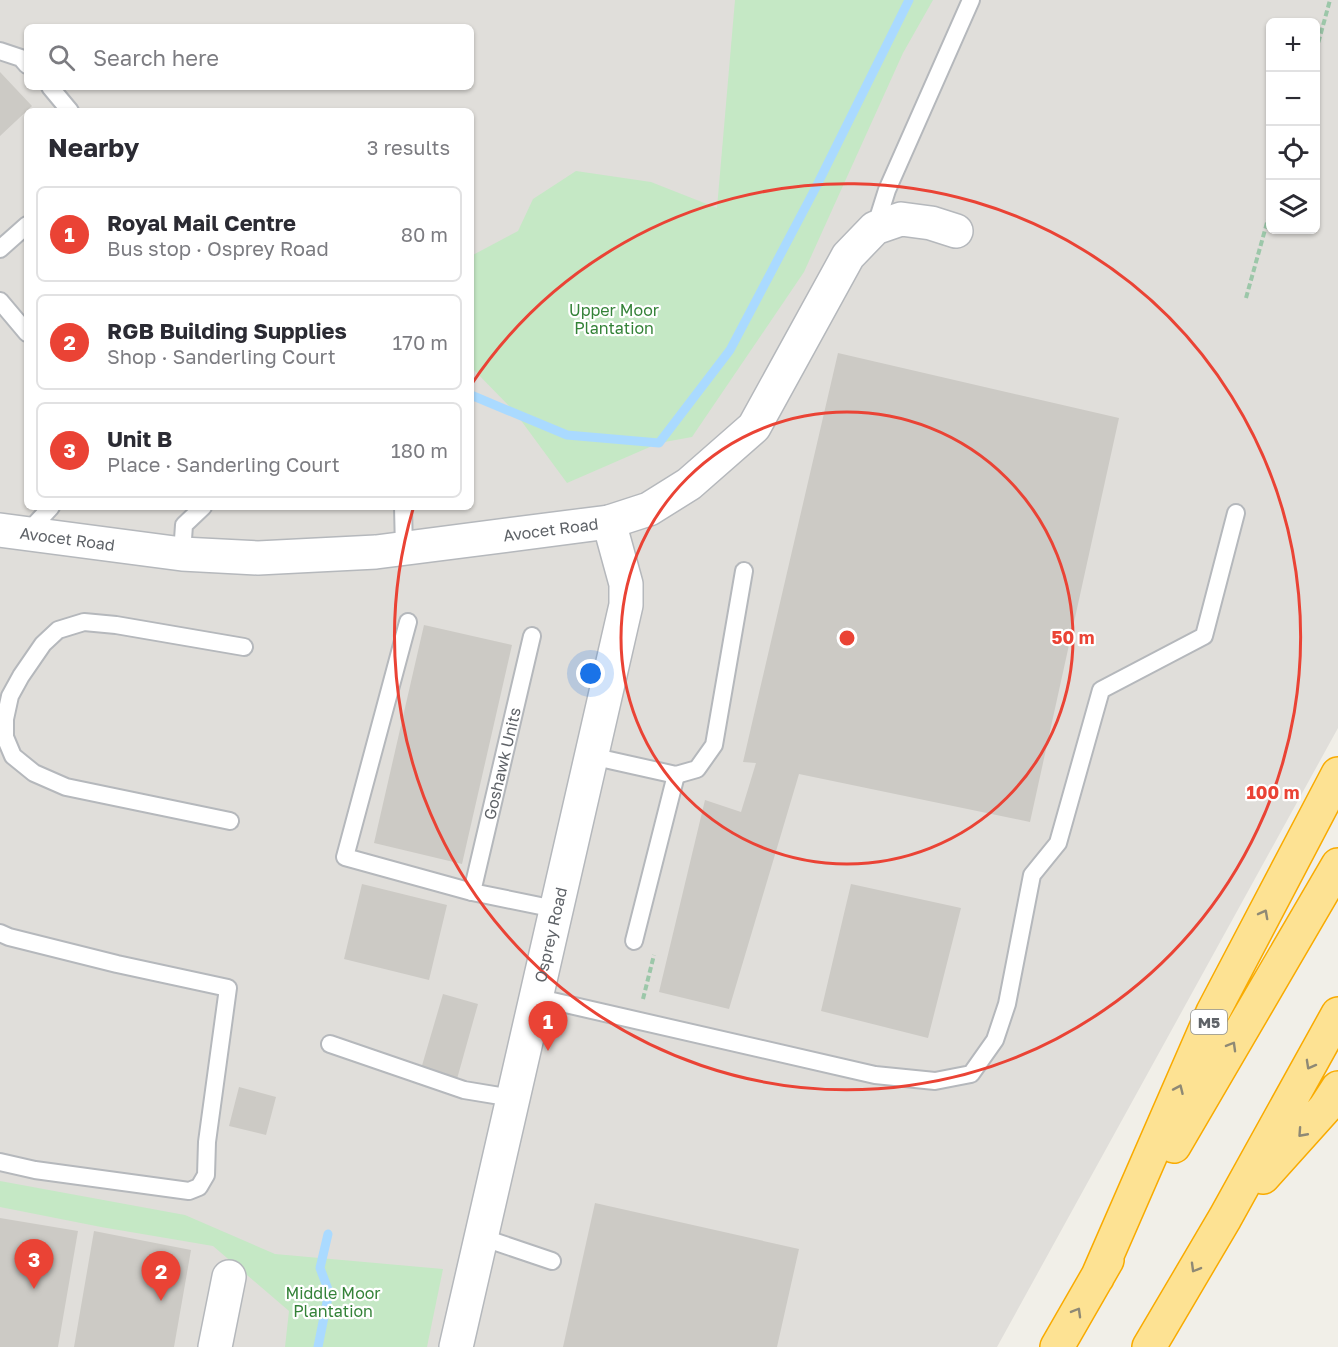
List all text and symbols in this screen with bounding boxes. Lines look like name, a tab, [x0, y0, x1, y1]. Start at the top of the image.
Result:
map controls	[1266, 18, 1320, 234]
button: +	[1266, 18, 1320, 72]
search box	[24, 24, 474, 90]
icon: search	[45, 41, 78, 74]
text: Search here	[93, 44, 219, 71]
button: −	[1266, 72, 1320, 126]
button: locate	[1266, 126, 1320, 180]
text: Nearby	[48, 132, 139, 163]
text: 3 results	[367, 135, 450, 159]
button: layers	[1266, 180, 1320, 234]
text: Royal Mail Centre	[107, 209, 296, 236]
text: 1	[64, 222, 75, 246]
text: 80 m	[401, 222, 448, 246]
text: Bus stop · Osprey Road	[107, 236, 329, 260]
park label: Upper Moor Plantation	[569, 300, 659, 338]
text: RGB Building Supplies	[107, 317, 347, 344]
text: 2	[63, 330, 76, 354]
text: 170 m	[393, 330, 448, 354]
text: Shop · Sanderling Court	[107, 344, 336, 368]
text: Unit B	[107, 425, 172, 452]
text: 3	[63, 438, 76, 462]
text: 180 m	[391, 438, 448, 462]
text: Place · Sanderling Court	[107, 452, 340, 476]
street label: Avocet Road	[502, 513, 599, 546]
street label: Avocet Road	[19, 523, 116, 555]
text: 50 m	[1052, 626, 1094, 648]
centre of rings	[837, 628, 857, 648]
your location	[576, 659, 605, 688]
street label: Goshawk Units	[479, 705, 525, 822]
text: 100 m	[1247, 781, 1299, 803]
street label: Osprey Road	[530, 885, 571, 984]
one-way arrow	[1257, 910, 1268, 920]
pin: 1	[528, 1002, 568, 1051]
road number: M5	[1191, 1010, 1227, 1034]
one-way arrow	[1225, 1042, 1237, 1052]
one-way arrow	[1305, 1059, 1317, 1070]
one-way arrow	[1172, 1085, 1184, 1096]
one-way arrow	[1298, 1127, 1309, 1137]
pin: 3	[15, 1240, 54, 1289]
pin: 2	[142, 1252, 180, 1301]
one-way arrow	[1191, 1262, 1203, 1272]
park label: Middle Moor Plantation	[285, 1283, 381, 1321]
one-way arrow	[1070, 1308, 1081, 1318]

